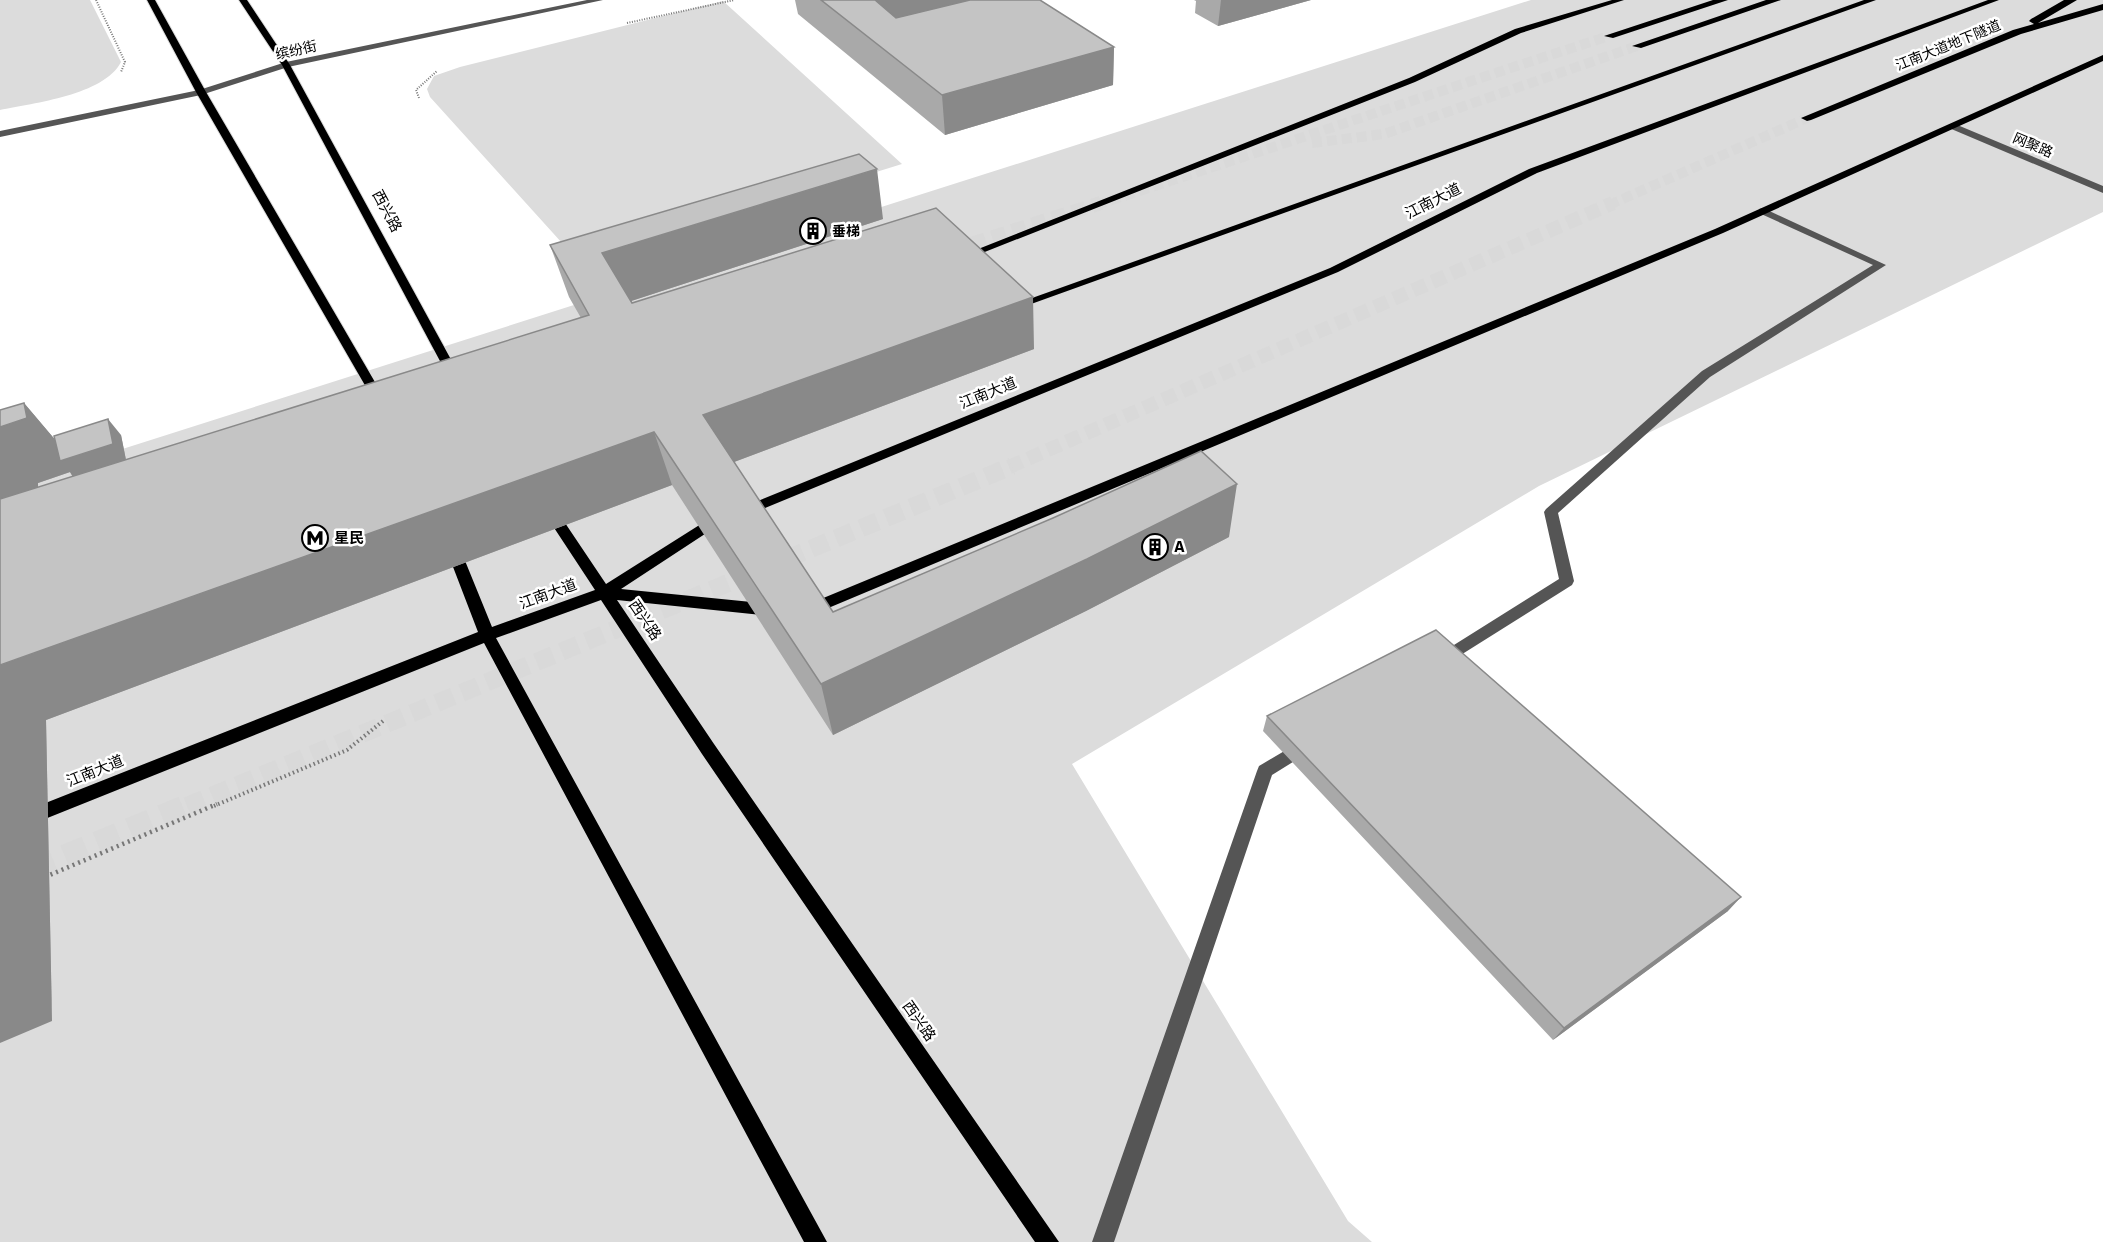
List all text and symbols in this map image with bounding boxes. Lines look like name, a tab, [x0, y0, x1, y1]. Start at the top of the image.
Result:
street label: 江南大道地下隧道	[1893, 16, 2003, 73]
street label: 缤纷街	[274, 37, 318, 63]
street label: 网聚路	[2011, 129, 2056, 161]
street label: 江南大道	[1402, 178, 1463, 222]
street label: 西兴路	[369, 186, 406, 235]
building icon: 垂梯	[798, 216, 828, 246]
place label: 垂梯	[832, 222, 860, 239]
street label: 江南大道	[956, 372, 1019, 412]
metro station icon: 星民	[300, 523, 330, 553]
place label: 星民	[334, 528, 364, 546]
building icon: A	[1140, 532, 1170, 562]
place label: A	[1174, 537, 1185, 555]
street label: 江南大道	[516, 574, 579, 612]
street label: 西兴路	[626, 596, 666, 643]
street label: 江南大道	[63, 750, 126, 790]
street label: 西兴路	[900, 997, 940, 1044]

